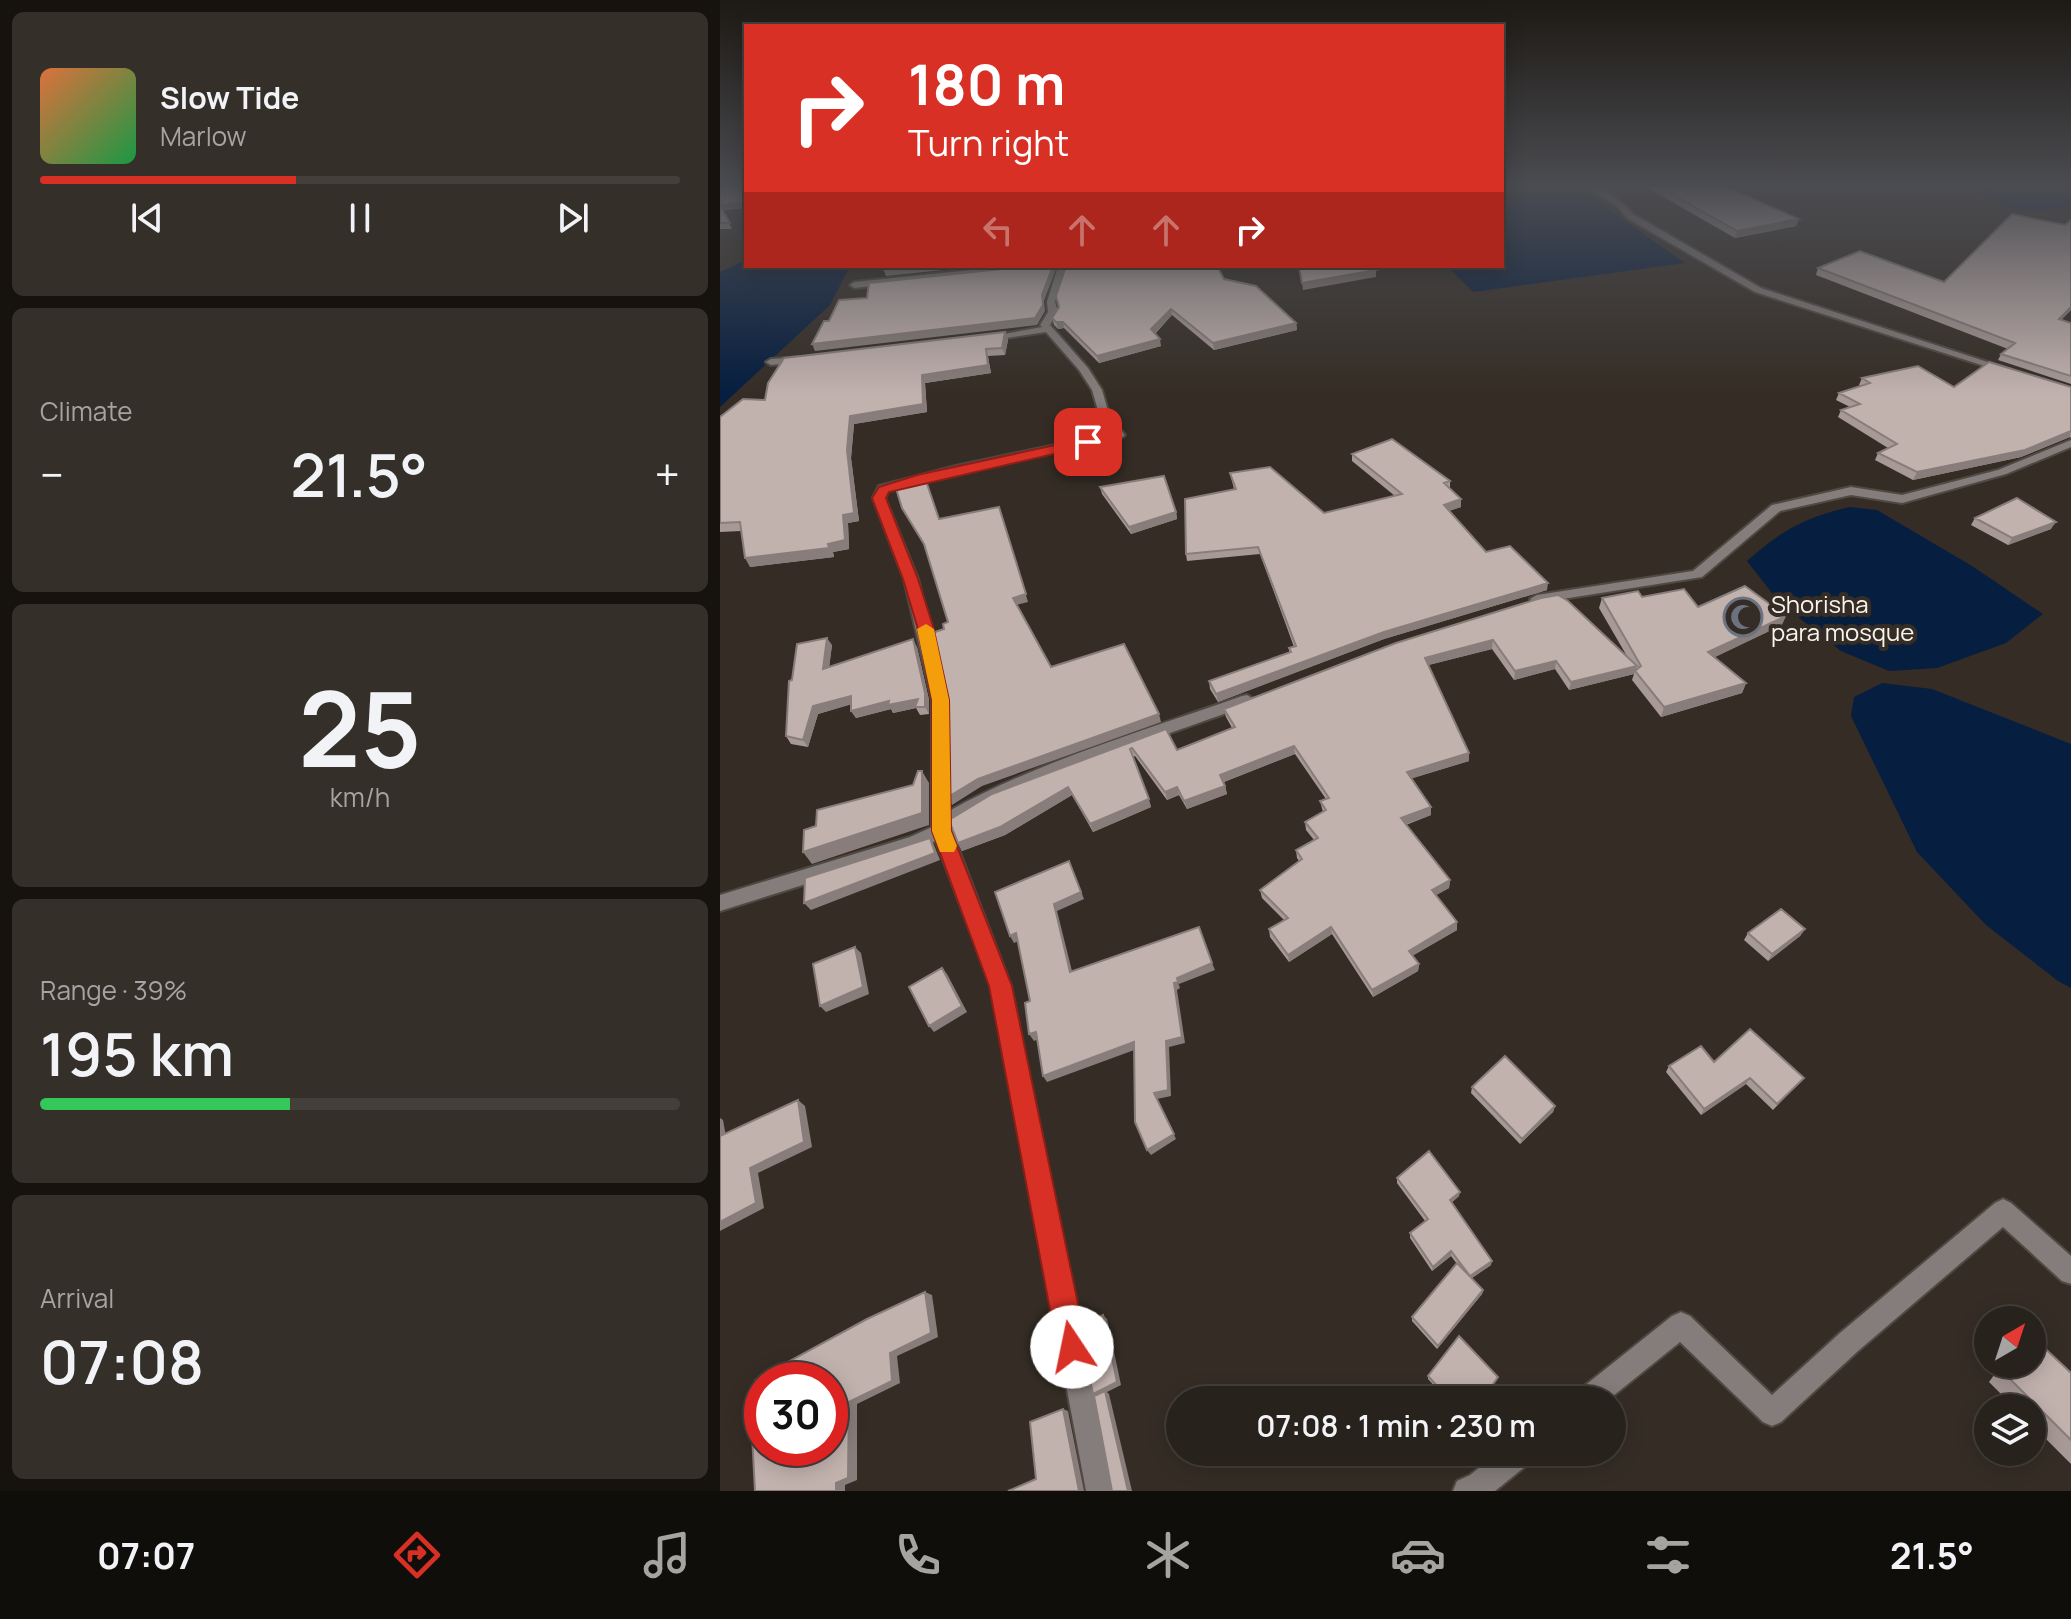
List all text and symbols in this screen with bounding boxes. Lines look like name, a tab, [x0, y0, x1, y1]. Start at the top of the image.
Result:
text: 180 m	[908, 45, 1065, 122]
icon: right	[776, 56, 880, 160]
text: Slow Tide	[160, 77, 299, 118]
text: Marlow	[160, 118, 247, 154]
text: Turn right	[908, 118, 1069, 167]
icon: previous	[125, 196, 169, 240]
icon: pause	[338, 196, 382, 240]
icon: next	[551, 196, 595, 240]
icon: left	[976, 208, 1020, 252]
icon: ahead	[1060, 208, 1104, 252]
icon: ahead	[1144, 208, 1188, 252]
icon: right	[1228, 208, 1272, 252]
text: Climate	[40, 393, 132, 429]
pin	[1054, 408, 1122, 476]
icon: arrive	[1066, 420, 1110, 464]
text: 21.5°	[291, 433, 428, 515]
text: −	[40, 444, 64, 504]
text: +	[655, 444, 680, 504]
place label: Shorisha para mosque	[1771, 587, 1914, 648]
mosque icon: Shorisha para mosque	[1722, 596, 1764, 638]
text: 25	[299, 656, 421, 798]
text: km/h	[330, 779, 390, 815]
text: Range · 39%	[40, 972, 187, 1008]
text: 195 km	[40, 1012, 234, 1094]
text: Arrival	[40, 1280, 114, 1316]
position arrow	[1030, 1305, 1114, 1389]
north arrow	[1974, 1306, 2046, 1378]
map controls	[1974, 1306, 2046, 1466]
text: 07:08	[40, 1320, 204, 1402]
speed limit sign: 30	[744, 1362, 848, 1466]
button: layers	[1974, 1394, 2046, 1466]
text: 07:08 · 1 min · 230 m	[1256, 1405, 1536, 1446]
icon: directions	[389, 1527, 445, 1583]
icon: music	[639, 1527, 695, 1583]
icon: phone	[890, 1527, 946, 1583]
icon: climate	[1140, 1527, 1196, 1583]
icon: car	[1390, 1527, 1446, 1583]
icon: filters	[1640, 1527, 1696, 1583]
text: 07:07	[97, 1531, 195, 1580]
text: 21.5°	[1890, 1531, 1974, 1580]

